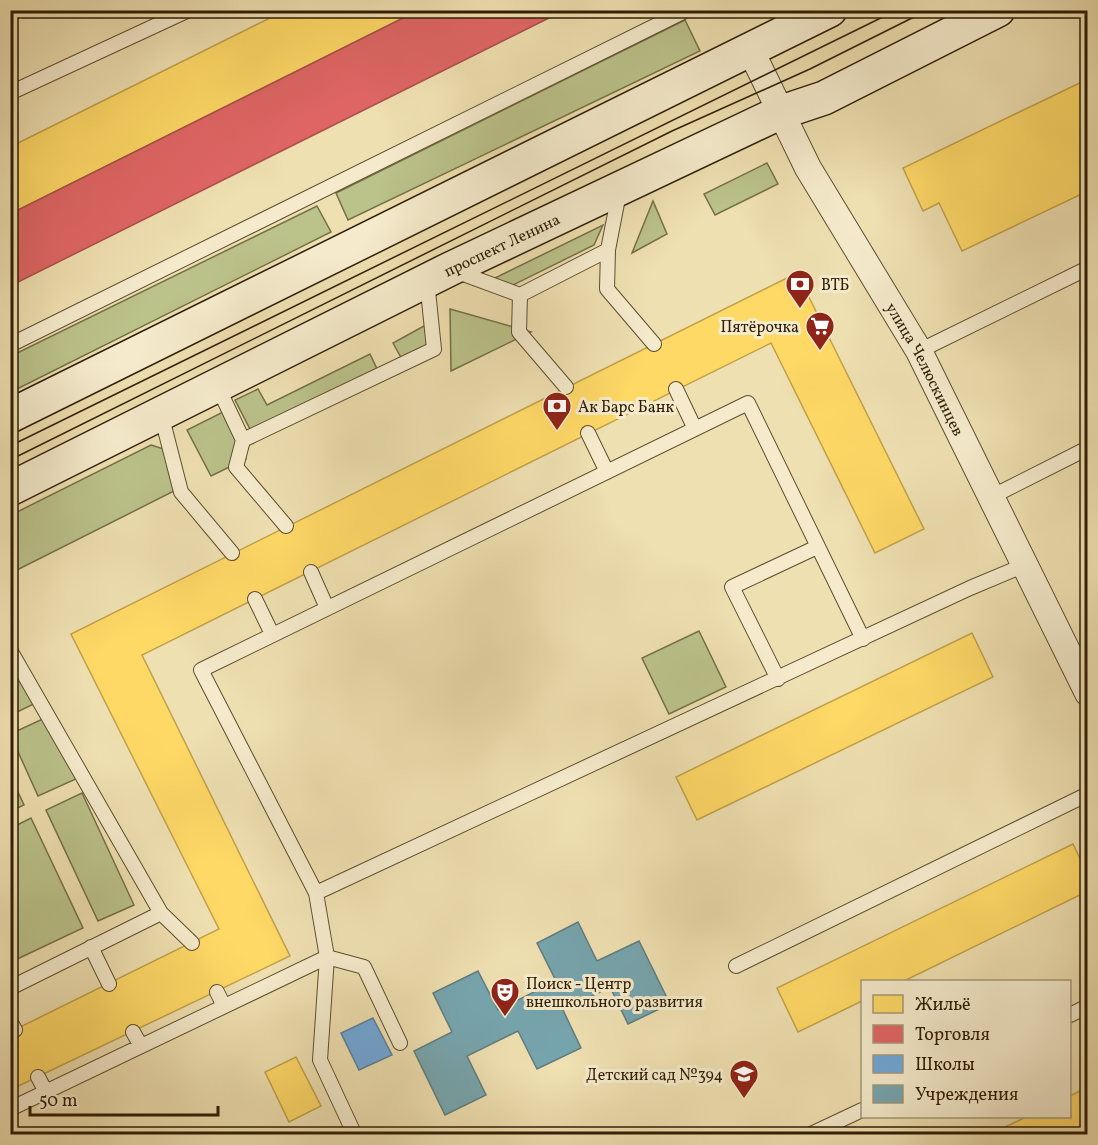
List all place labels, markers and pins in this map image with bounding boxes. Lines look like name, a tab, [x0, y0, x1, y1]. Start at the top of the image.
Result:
bank icon: ВТБ	[784, 268, 816, 310]
place label: ВТБ	[821, 275, 849, 297]
supermarket icon: Пятёрочка	[804, 310, 836, 352]
place label: Пятёрочка	[721, 317, 799, 339]
bank icon: Ак Барс Банк	[541, 390, 573, 432]
place label: Ак Барс Банк	[578, 397, 674, 419]
place label: Поиск - Центр внешкольного развития	[526, 974, 703, 1014]
theatre icon: Поиск - Центр внешкольного развития	[489, 976, 521, 1018]
school or university icon: Детский сад №394	[728, 1058, 760, 1100]
place label: Детский сад №394	[586, 1065, 723, 1087]

